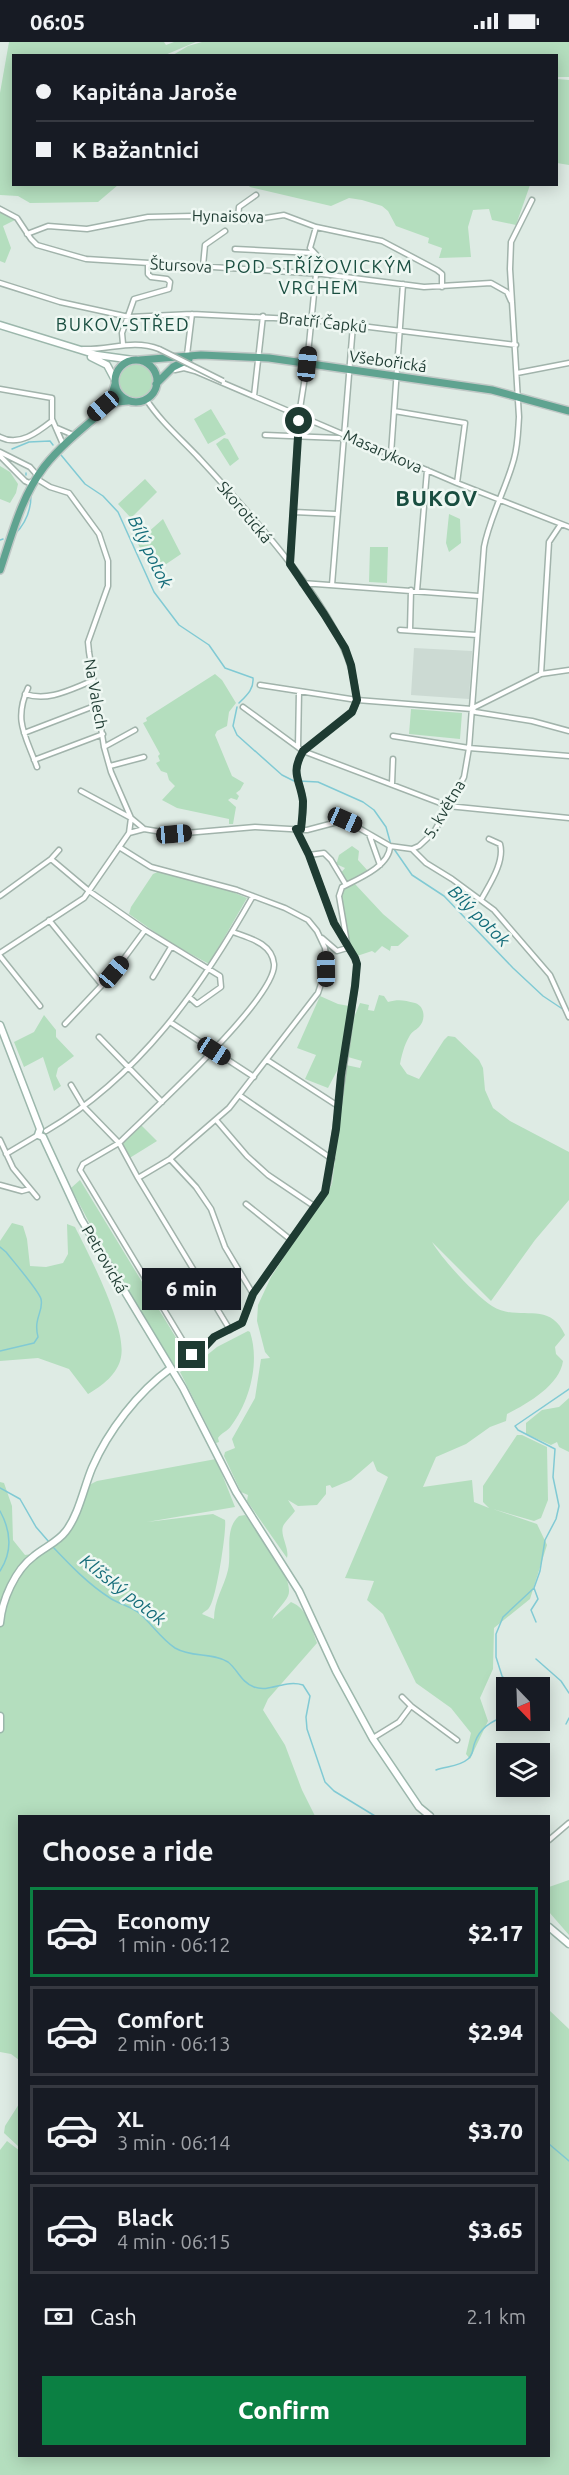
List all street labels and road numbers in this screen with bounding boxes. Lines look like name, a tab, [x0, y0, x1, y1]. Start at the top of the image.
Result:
street label: Hynaisova	[192, 206, 264, 226]
street label: Štursova	[149, 253, 213, 276]
street label: Bratří Čapků	[278, 307, 368, 336]
street label: Všebořická	[348, 347, 428, 375]
street label: Masarykova	[341, 426, 425, 476]
street label: Skorotická	[214, 478, 276, 546]
street label: Na Valech	[81, 657, 111, 731]
street label: 5. května	[420, 777, 468, 841]
street label: Petrovická	[78, 1222, 132, 1296]

